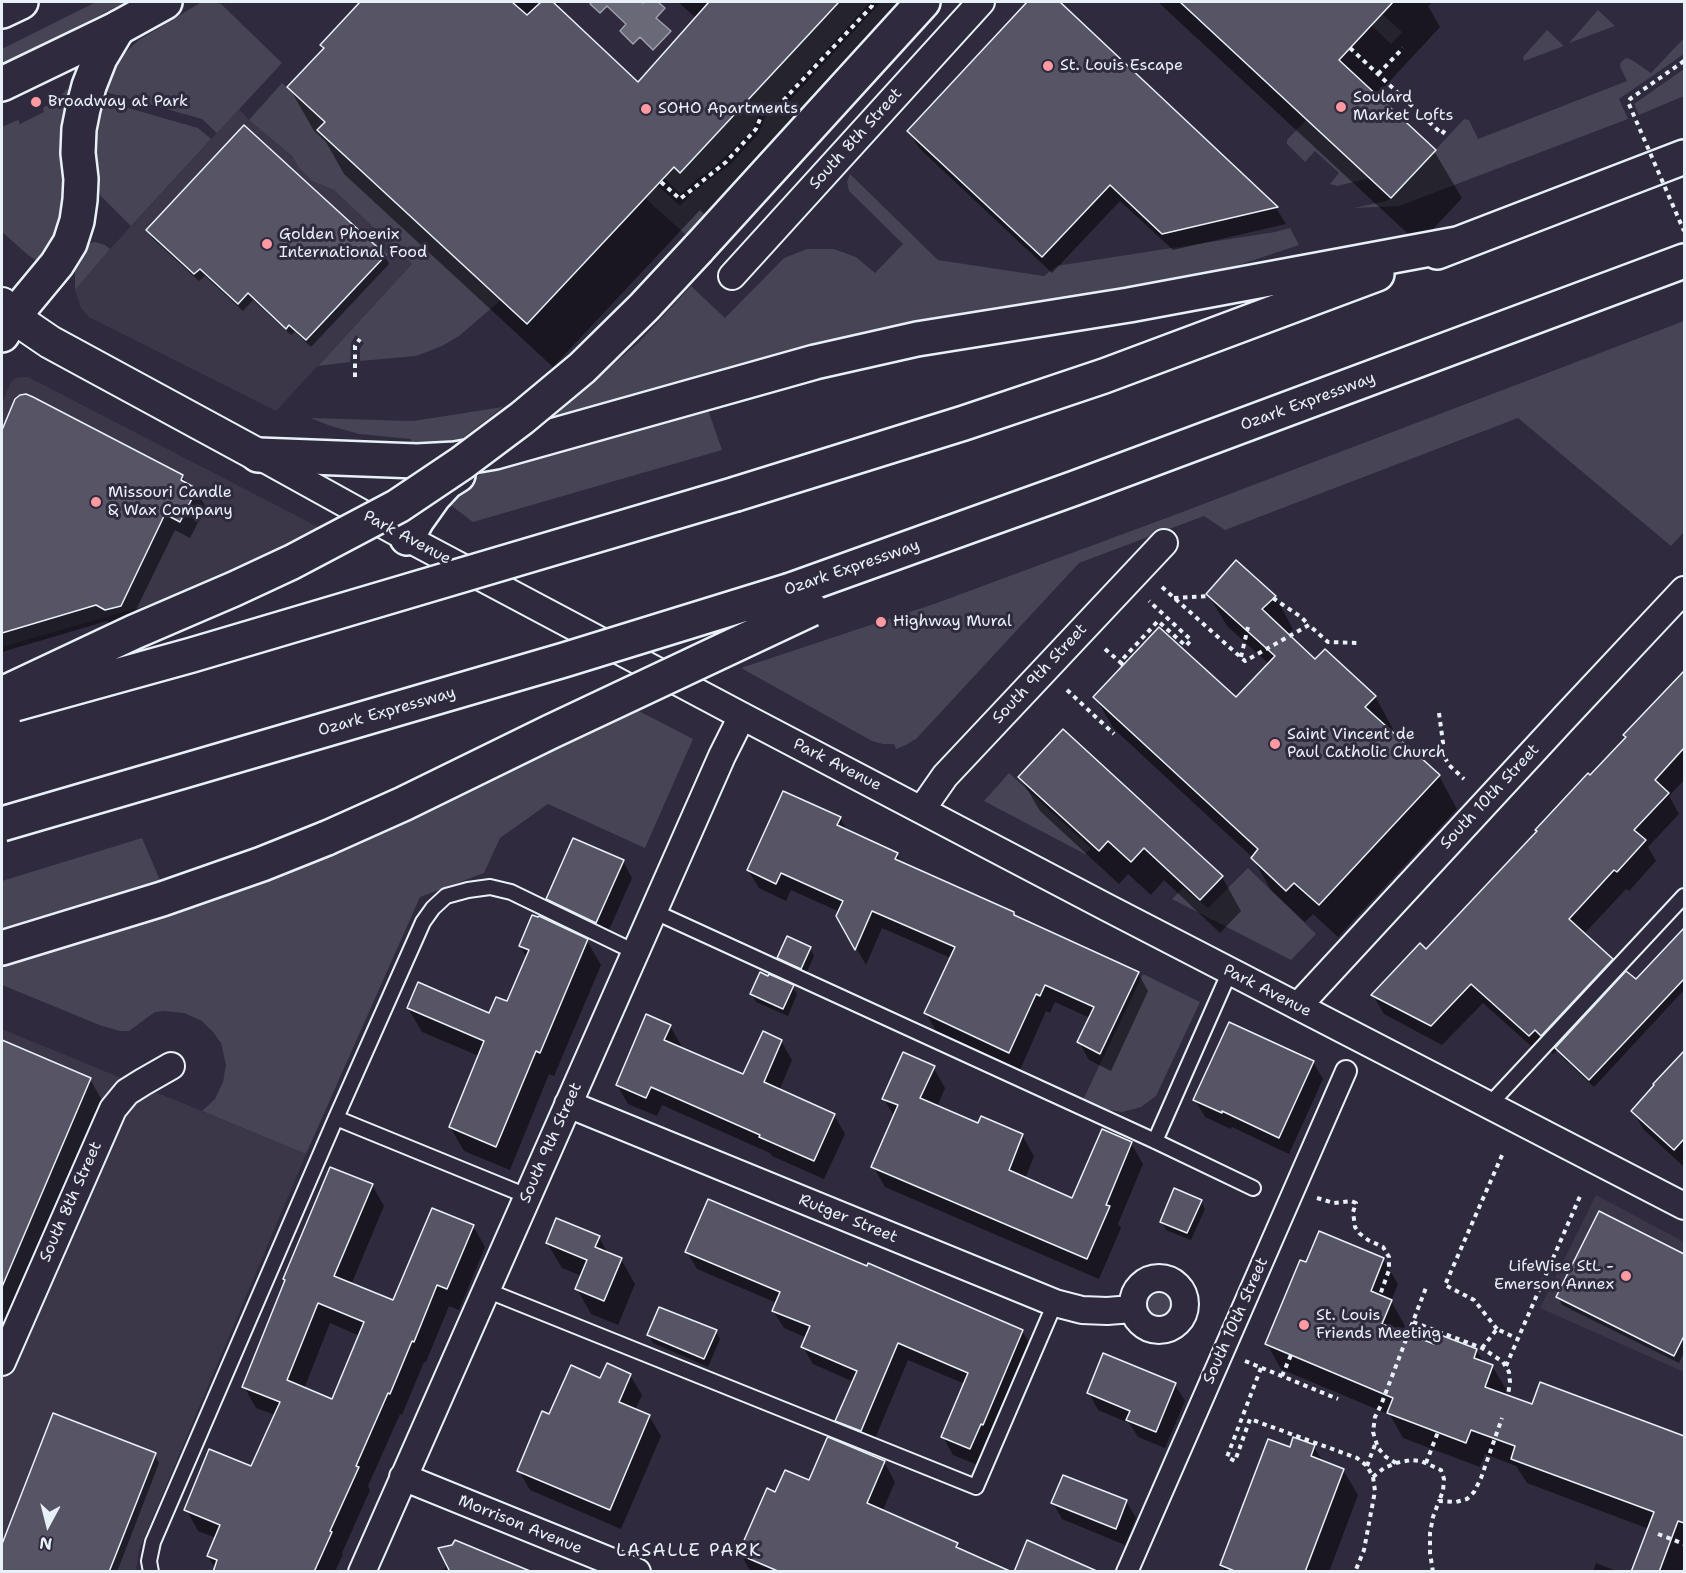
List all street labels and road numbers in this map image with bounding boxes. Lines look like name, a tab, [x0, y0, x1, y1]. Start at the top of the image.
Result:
street label: South 8th Street	[805, 84, 907, 194]
street label: Ozark Expressway	[1238, 369, 1378, 435]
street label: Park Avenue	[360, 507, 454, 569]
street label: Ozark Expressway	[782, 536, 922, 600]
street label: South 9th Street	[989, 620, 1091, 728]
street label: Ozark Expressway	[316, 683, 458, 741]
street label: Park Avenue	[790, 735, 884, 795]
street label: South 10th Street	[1436, 741, 1544, 853]
street label: Park Avenue	[1220, 961, 1314, 1021]
street label: South 9th Street	[516, 1080, 586, 1206]
street label: South 8th Street	[36, 1139, 106, 1265]
street label: Rutger Street	[796, 1190, 900, 1248]
street label: South 10th Street	[1199, 1255, 1273, 1387]
street label: Morrison Avenue	[455, 1491, 585, 1559]

